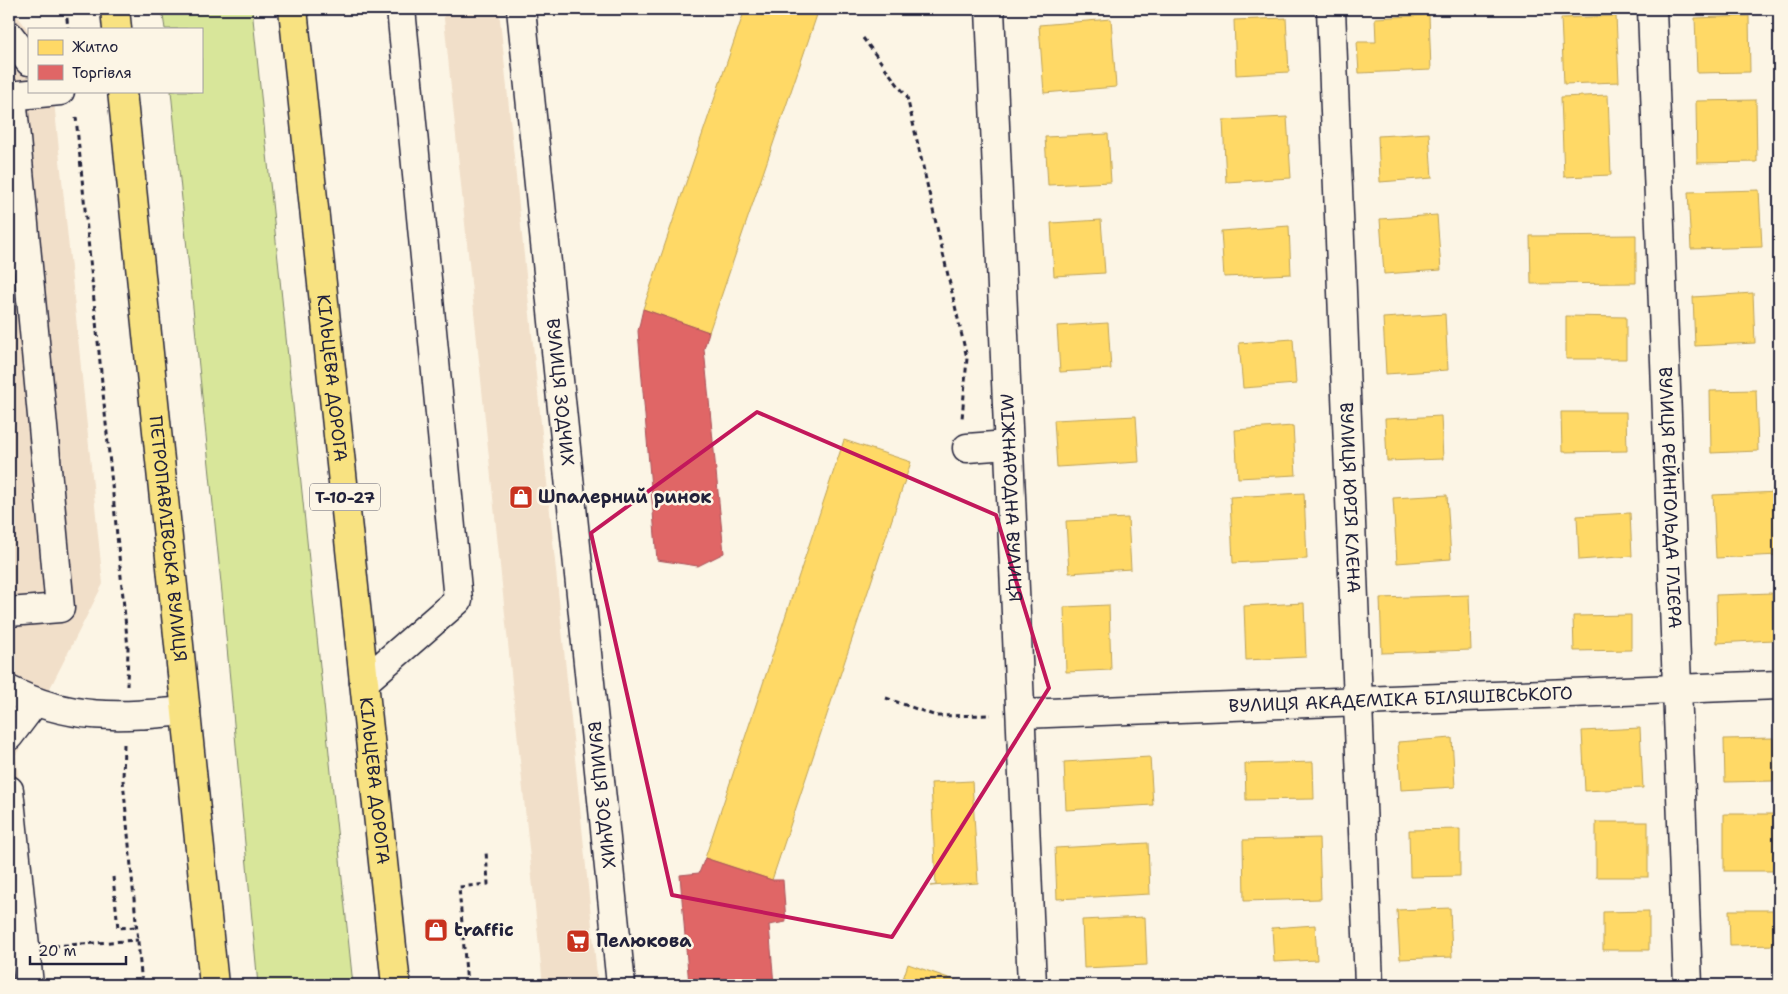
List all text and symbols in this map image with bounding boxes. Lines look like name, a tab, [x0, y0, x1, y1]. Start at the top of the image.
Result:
legend	[28, 28, 202, 92]
text: Житло	[72, 37, 118, 57]
text: Торгівля	[72, 63, 132, 83]
street label: КІЛЬЦЕВА ДОРОГА	[311, 293, 353, 463]
street label: ВУЛИЦЯ ЗОДЧИХ	[541, 317, 580, 467]
street label: ВУЛИЦЯ РЕЙНГОЛЬДА ГЛІЄРА	[1653, 366, 1687, 629]
street label: МІЖНАРОДНА ВУЛИЦЯ	[995, 393, 1027, 602]
street label: ВУЛИЦЯ ЮРІЯ КЛЕНА	[1334, 402, 1366, 594]
street label: ПЕТРОПАВЛІВСЬКА ВУЛИЦЯ	[143, 414, 193, 663]
road number: Т-10-27	[310, 484, 380, 511]
shop icon: Шпалерний ринок	[508, 484, 534, 510]
place label: Шпалерний ринок	[538, 485, 712, 509]
street label: ВУЛИЦЯ АКАДЕМІКА БІЛЯШІВСЬКОГО	[1228, 681, 1573, 718]
street label: КІЛЬЦЕВА ДОРОГА	[354, 696, 395, 866]
street label: ВУЛИЦЯ ЗОДЧИХ	[582, 720, 621, 870]
shop icon: traffic	[423, 917, 449, 943]
place label: traffic	[454, 918, 514, 942]
supermarket icon: Пелюкова	[565, 928, 591, 954]
place label: Пелюкова	[596, 929, 692, 953]
scale bar	[30, 934, 126, 966]
text: 20 m	[38, 941, 77, 961]

